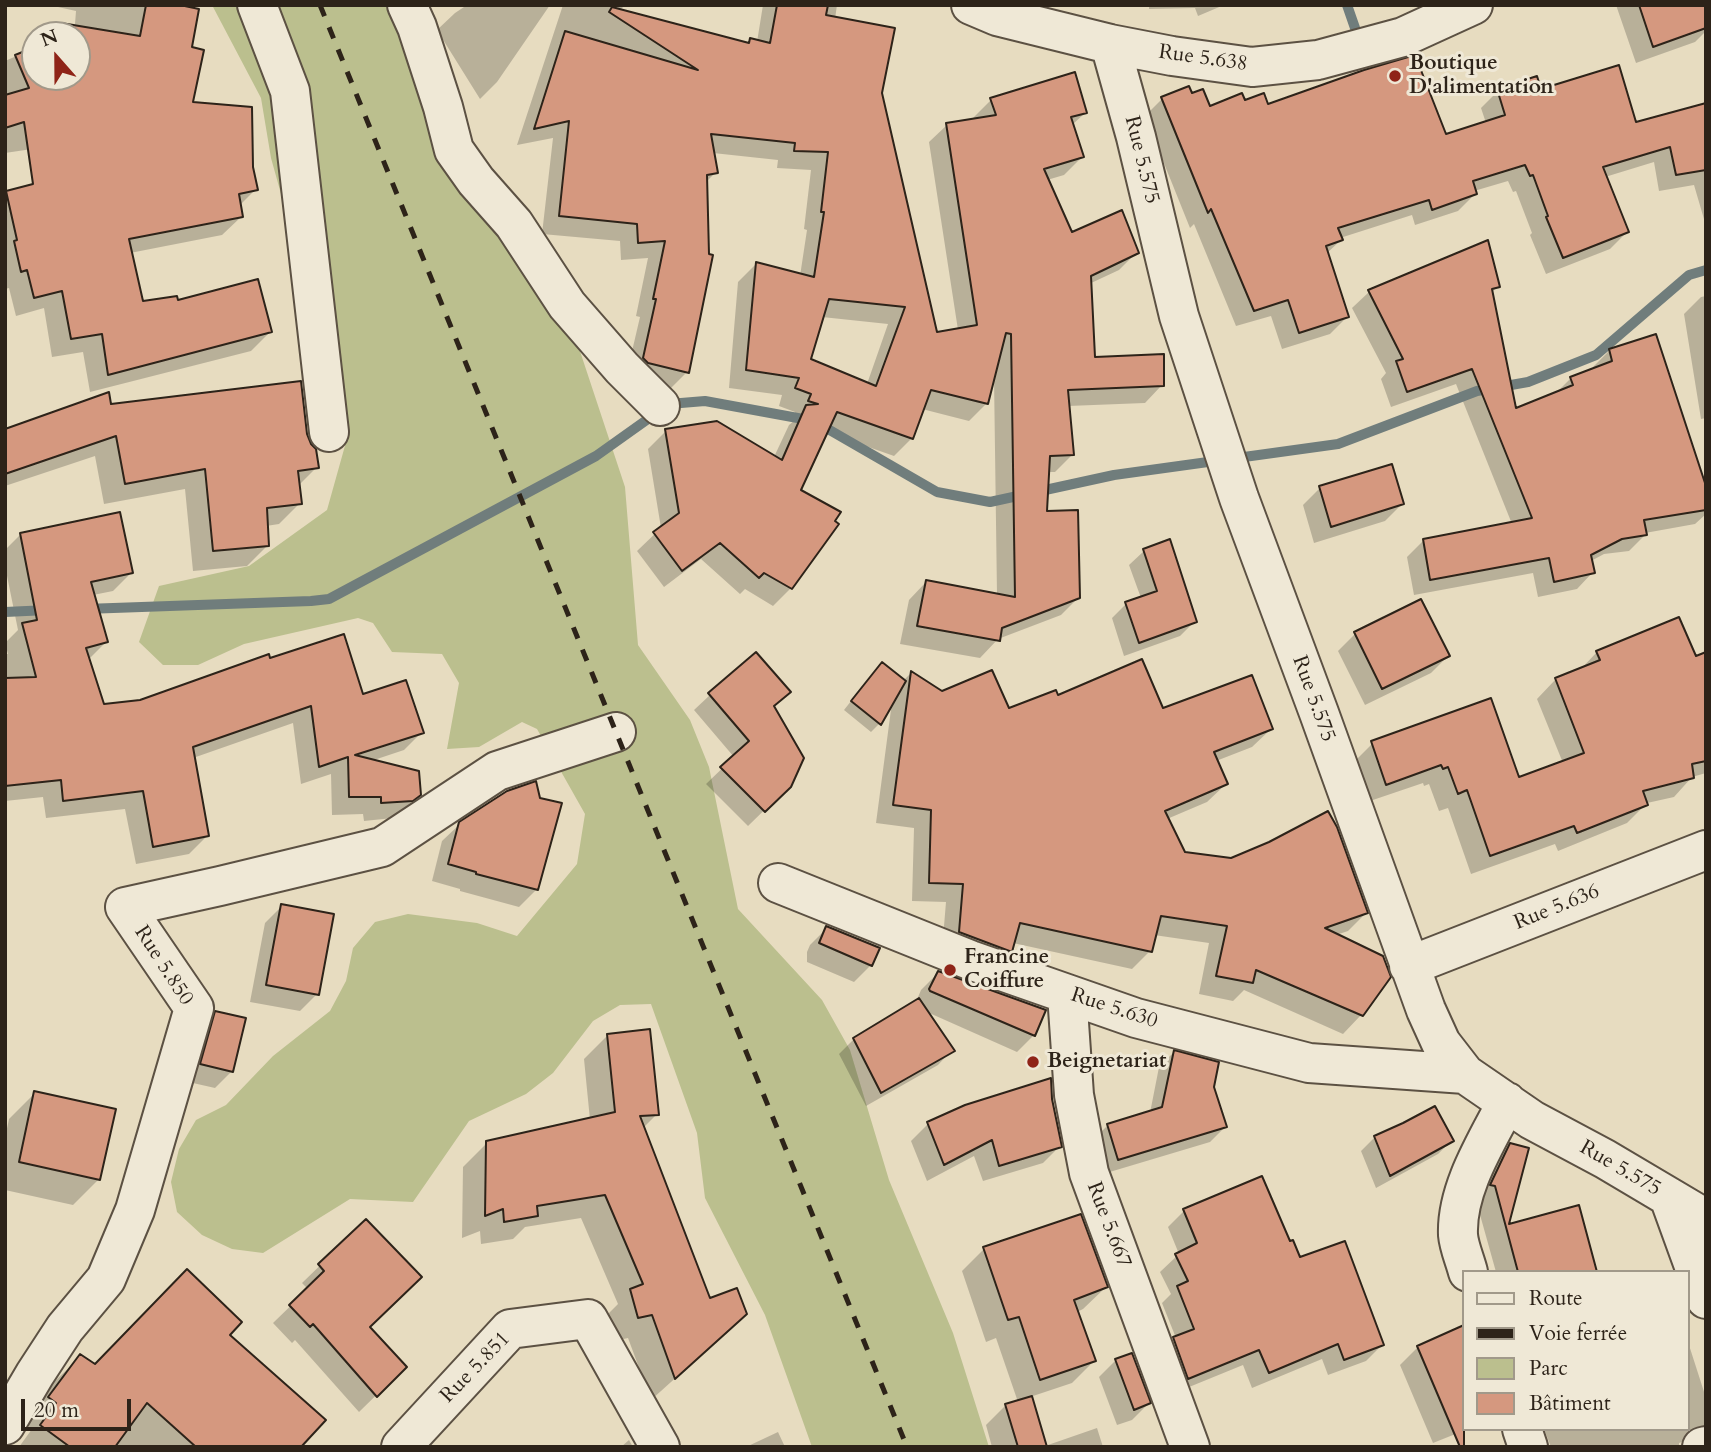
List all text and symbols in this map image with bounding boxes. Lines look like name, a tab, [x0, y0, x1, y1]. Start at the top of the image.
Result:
north arrow	[21, 21, 91, 91]
text: N	[37, 23, 62, 53]
street label: Rue 5.638	[1157, 40, 1249, 78]
place label: Boutique D'alimentation	[1409, 51, 1554, 101]
marker: Boutique D'alimentation	[1387, 68, 1403, 84]
street label: Rue 5.575	[1118, 113, 1164, 207]
street label: Rue 5.575	[1286, 653, 1340, 745]
street label: Rue 5.636	[1511, 880, 1603, 936]
street label: Rue 5.850	[128, 922, 198, 1010]
place label: Francine Coiffure	[964, 945, 1049, 995]
marker: Francine Coiffure	[942, 962, 958, 978]
street label: Rue 5.630	[1067, 983, 1161, 1035]
place label: Beignetariat	[1047, 1049, 1166, 1075]
marker: Beignetariat	[1025, 1054, 1041, 1070]
street label: Rue 5.575	[1575, 1136, 1665, 1202]
street label: Rue 5.667	[1080, 1179, 1136, 1271]
legend	[1462, 1270, 1690, 1431]
text: Route	[1529, 1284, 1583, 1313]
text: Voie ferrée	[1529, 1319, 1627, 1348]
street label: Rue 5.851	[436, 1327, 516, 1409]
text: Parc	[1529, 1354, 1568, 1383]
scale bar	[24, 1386, 135, 1430]
text: Bâtiment	[1529, 1389, 1611, 1418]
text: 20 m	[34, 1396, 79, 1425]

